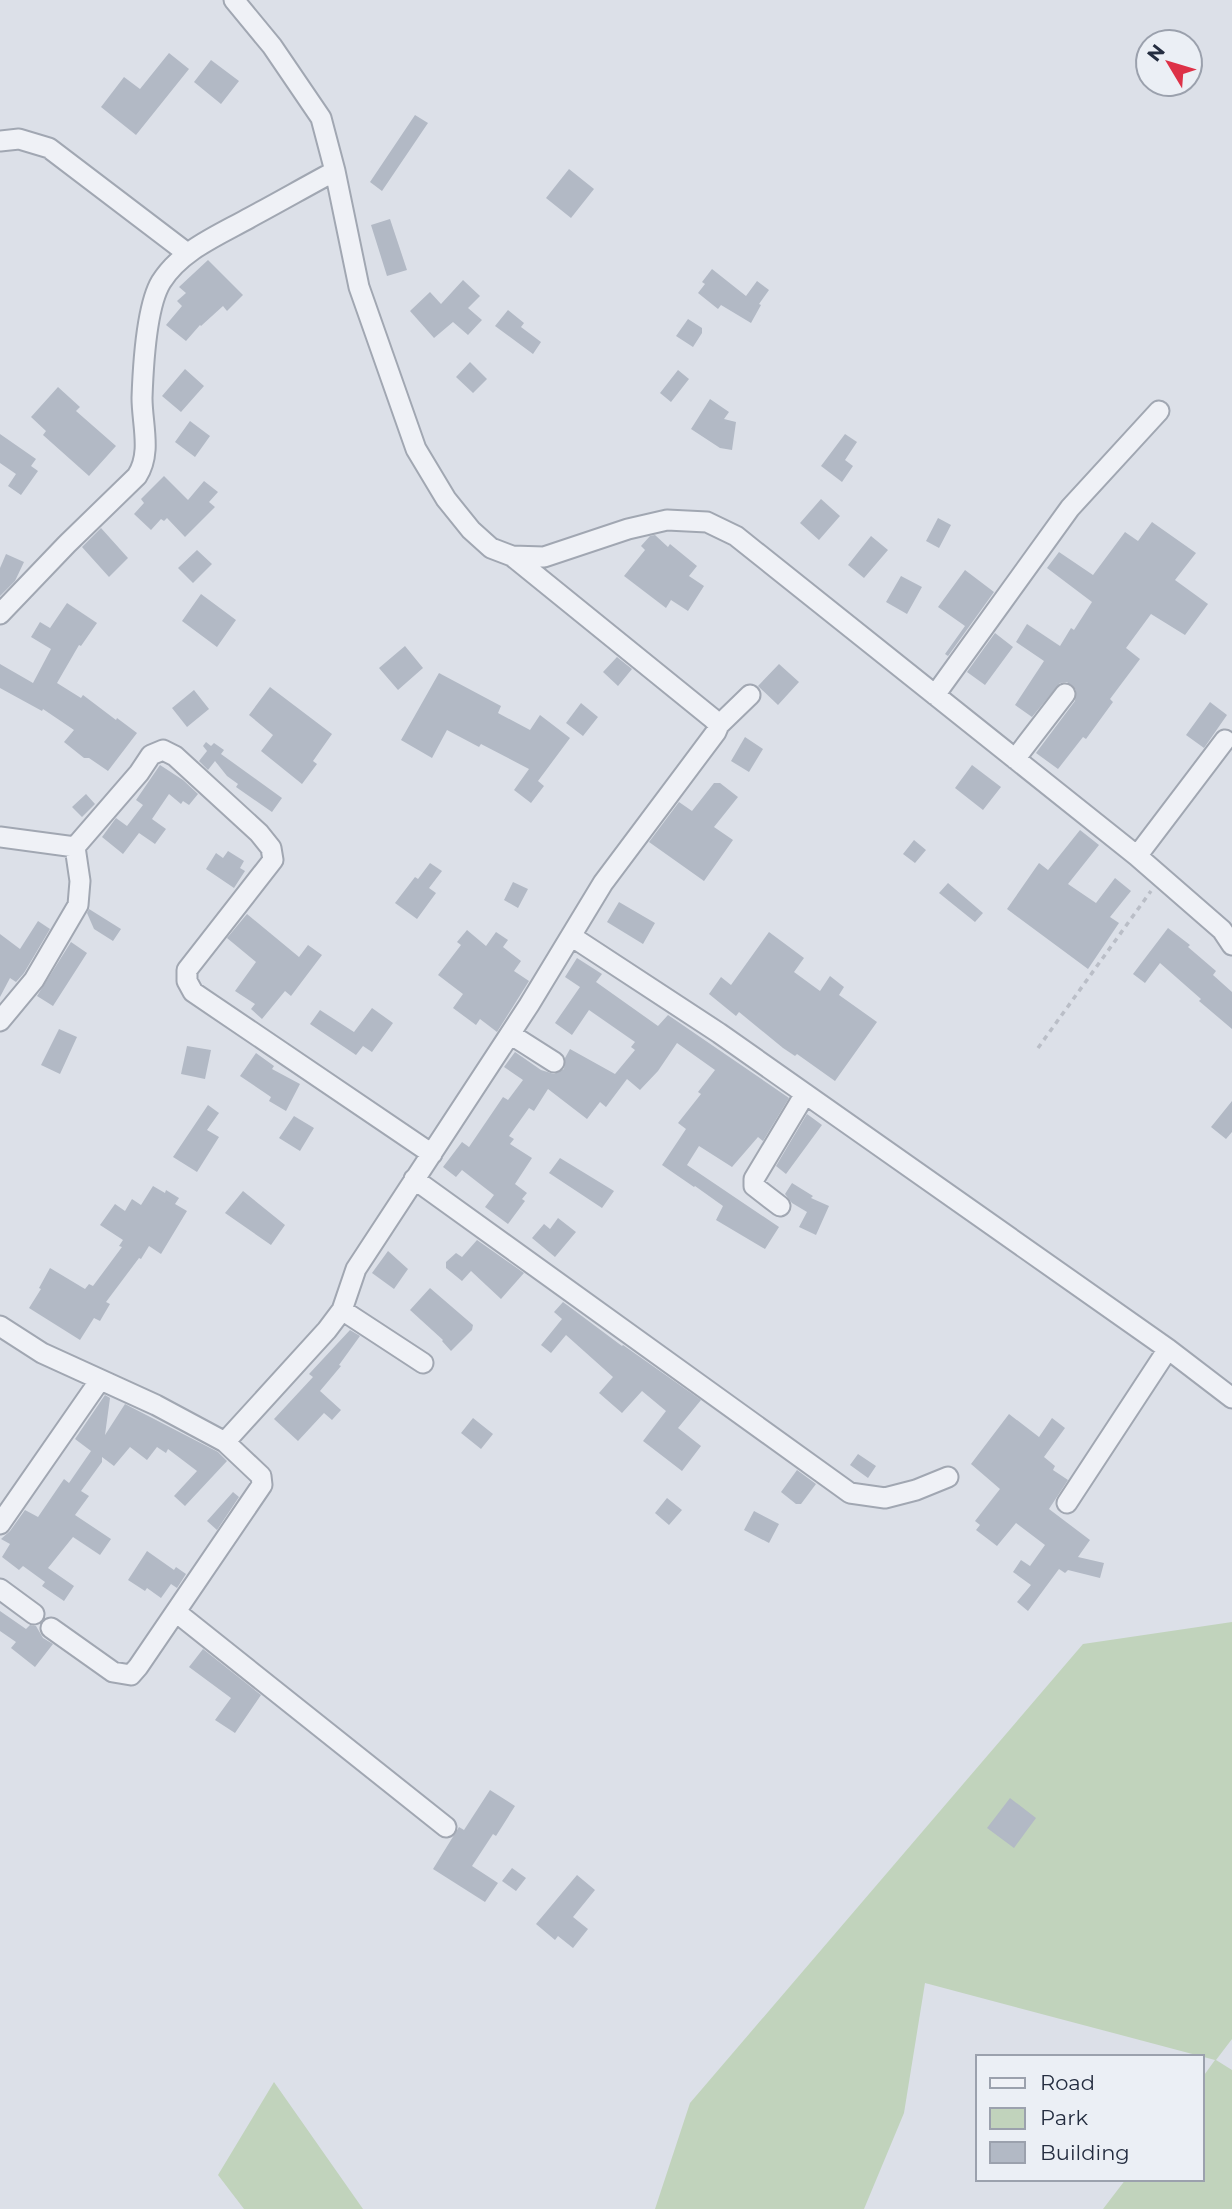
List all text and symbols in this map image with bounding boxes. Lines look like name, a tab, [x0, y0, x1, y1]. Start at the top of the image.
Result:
north arrow	[1134, 28, 1204, 98]
text: N	[1142, 40, 1170, 66]
legend	[976, 2055, 1204, 2181]
text: Road	[1040, 2070, 1095, 2095]
text: Park	[1040, 2105, 1088, 2130]
text: Building	[1040, 2140, 1130, 2165]

